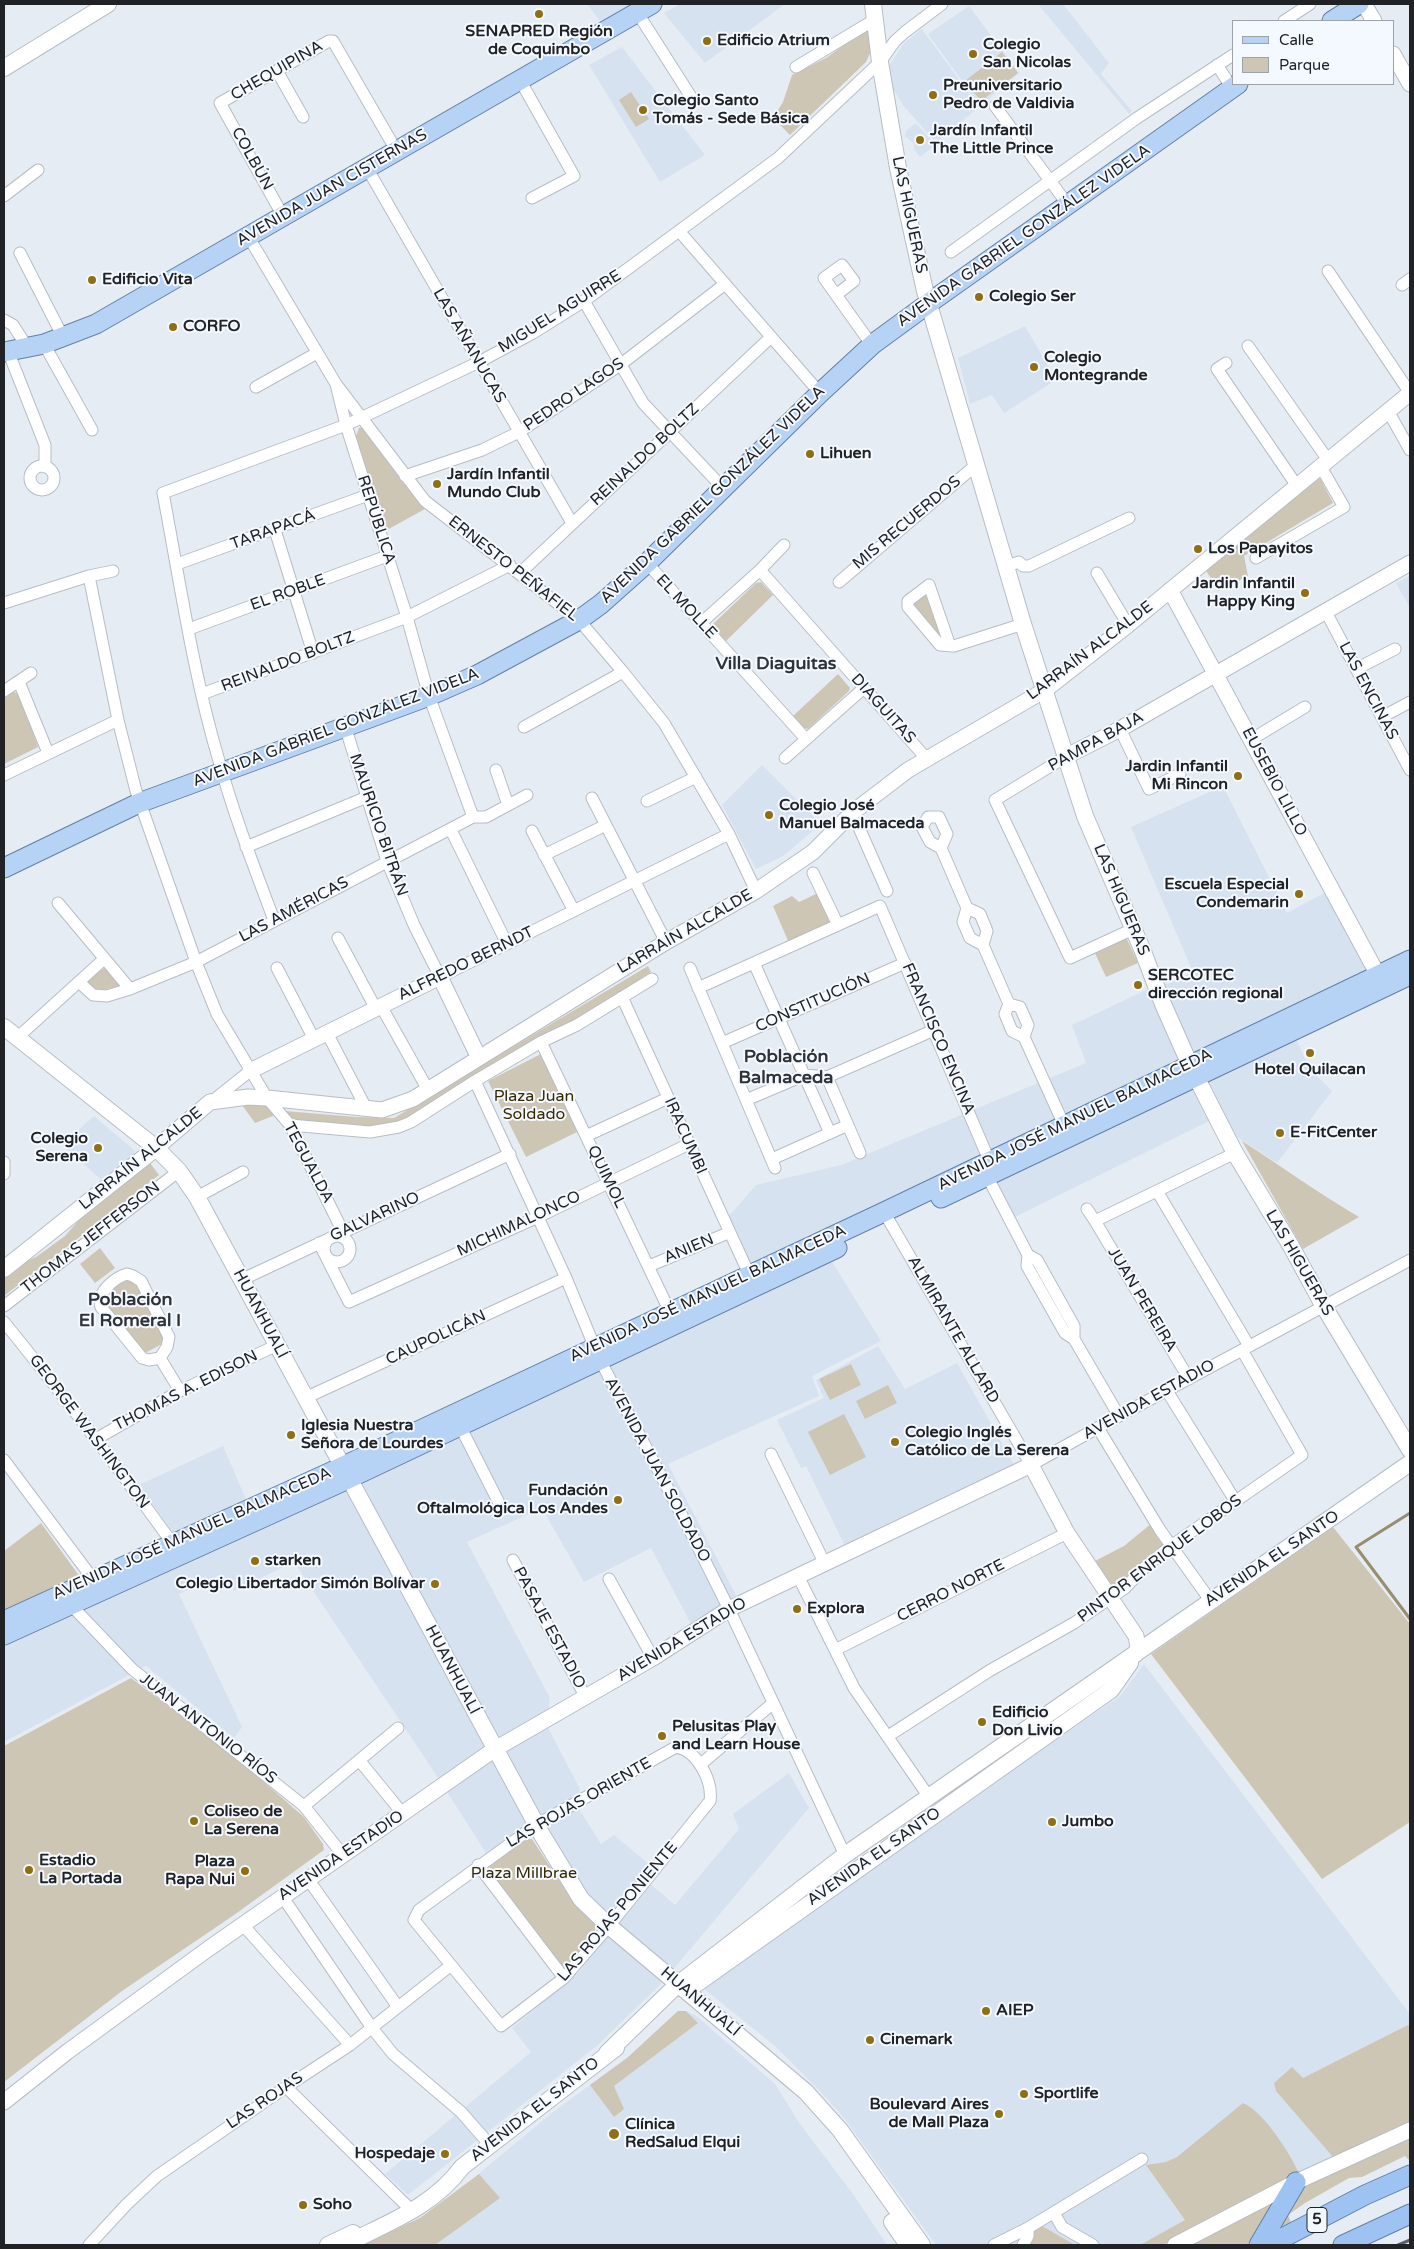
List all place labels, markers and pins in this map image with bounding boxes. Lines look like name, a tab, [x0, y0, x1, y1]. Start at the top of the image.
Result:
marker: SENAPRED Región de Coquimbo	[533, 8, 545, 20]
place label: SENAPRED Región de Coquimbo	[465, 22, 613, 60]
place label: Edificio Atrium	[717, 31, 830, 51]
marker: Edificio Atrium	[701, 35, 713, 47]
place label: Colegio San Nicolas	[983, 35, 1071, 73]
marker: Colegio San Nicolas	[967, 48, 979, 60]
place label: Preuniversitario Pedro de Valdivia	[943, 76, 1075, 114]
marker: Preuniversitario Pedro de Valdivia	[927, 89, 939, 101]
place label: Colegio Santo Tomás - Sede Básica	[653, 91, 809, 129]
marker: Colegio Santo Tomás - Sede Básica	[637, 104, 649, 116]
place label: Jardín Infantil The Little Prince	[930, 121, 1053, 159]
marker: Jardín Infantil The Little Prince	[914, 134, 926, 146]
place label: Edificio Vita	[102, 270, 193, 290]
marker: Edificio Vita	[86, 274, 98, 286]
place label: Colegio Ser	[989, 287, 1076, 307]
marker: Colegio Ser	[973, 291, 985, 303]
place label: CORFO	[183, 317, 241, 337]
marker: CORFO	[167, 321, 179, 333]
place label: Colegio Montegrande	[1044, 348, 1148, 386]
marker: Colegio Montegrande	[1028, 361, 1040, 373]
place label: Lihuen	[820, 444, 871, 464]
marker: Lihuen	[804, 448, 816, 460]
place label: Jardín Infantil Mundo Club	[447, 465, 550, 503]
marker: Jardín Infantil Mundo Club	[431, 478, 443, 490]
place label: Los Papayitos	[1208, 539, 1313, 559]
marker: Los Papayitos	[1192, 543, 1204, 555]
place label: Jardin Infantil Happy King	[1192, 574, 1295, 612]
marker: Jardin Infantil Happy King	[1299, 587, 1311, 599]
place label: Jardin Infantil Mi Rincon	[1125, 757, 1228, 795]
marker: Jardin Infantil Mi Rincon	[1232, 770, 1244, 782]
place label: Colegio José Manuel Balmaceda	[779, 796, 924, 834]
marker: Colegio José Manuel Balmaceda	[763, 809, 775, 821]
place label: Escuela Especial Condemarin	[1164, 875, 1289, 913]
marker: Escuela Especial Condemarin	[1293, 888, 1305, 900]
place label: SERCOTEC dirección regional	[1148, 966, 1283, 1004]
marker: SERCOTEC dirección regional	[1132, 979, 1144, 991]
marker: Hotel Quilacan	[1304, 1047, 1316, 1059]
place label: Hotel Quilacan	[1254, 1060, 1366, 1080]
place label: E-FitCenter	[1290, 1123, 1377, 1143]
marker: E-FitCenter	[1274, 1127, 1286, 1139]
place label: Colegio Serena	[31, 1129, 88, 1167]
marker: Colegio Serena	[92, 1142, 104, 1154]
place label: Iglesia Nuestra Señora de Lourdes	[301, 1416, 443, 1454]
place label: Colegio Inglés Católico de La Serena	[905, 1423, 1069, 1461]
marker: Iglesia Nuestra Señora de Lourdes	[285, 1429, 297, 1441]
marker: Colegio Inglés Católico de La Serena	[889, 1436, 901, 1448]
place label: Fundación Oftalmológica Los Andes	[417, 1481, 608, 1519]
marker: Fundación Oftalmológica Los Andes	[612, 1494, 624, 1506]
place label: starken	[265, 1551, 321, 1571]
marker: starken	[249, 1555, 261, 1567]
place label: Colegio Libertador Simón Bolívar	[175, 1574, 425, 1594]
marker: Colegio Libertador Simón Bolívar	[429, 1578, 441, 1590]
place label: Explora	[807, 1599, 865, 1619]
marker: Explora	[791, 1603, 803, 1615]
place label: Edificio Don Livio	[992, 1703, 1063, 1741]
marker: Edificio Don Livio	[976, 1716, 988, 1728]
place label: Pelusitas Play and Learn House	[672, 1717, 800, 1755]
marker: Pelusitas Play and Learn House	[656, 1730, 668, 1742]
place label: Coliseo de La Serena	[204, 1802, 282, 1840]
place label: Jumbo	[1062, 1812, 1114, 1832]
marker: Coliseo de La Serena	[188, 1815, 200, 1827]
marker: Jumbo	[1046, 1816, 1058, 1828]
place label: Estadio La Portada	[39, 1851, 122, 1889]
place label: Plaza Rapa Nui	[165, 1852, 235, 1890]
marker: Estadio La Portada	[23, 1864, 35, 1876]
marker: Plaza Rapa Nui	[239, 1865, 251, 1877]
place label: AIEP	[996, 2001, 1033, 2021]
marker: AIEP	[980, 2005, 992, 2017]
place label: Cinemark	[880, 2030, 952, 2050]
marker: Cinemark	[864, 2034, 876, 2046]
place label: Sportlife	[1034, 2084, 1098, 2104]
marker: Sportlife	[1018, 2088, 1030, 2100]
place label: Boulevard Aires de Mall Plaza	[870, 2095, 989, 2133]
marker: Boulevard Aires de Mall Plaza	[993, 2108, 1005, 2120]
place label: Clínica RedSalud Elqui	[625, 2115, 740, 2153]
marker: Clínica RedSalud Elqui	[607, 2127, 621, 2141]
place label: Hospedaje	[354, 2144, 435, 2164]
marker: Hospedaje	[439, 2148, 451, 2160]
place label: Soho	[313, 2195, 352, 2215]
marker: Soho	[297, 2199, 309, 2211]

